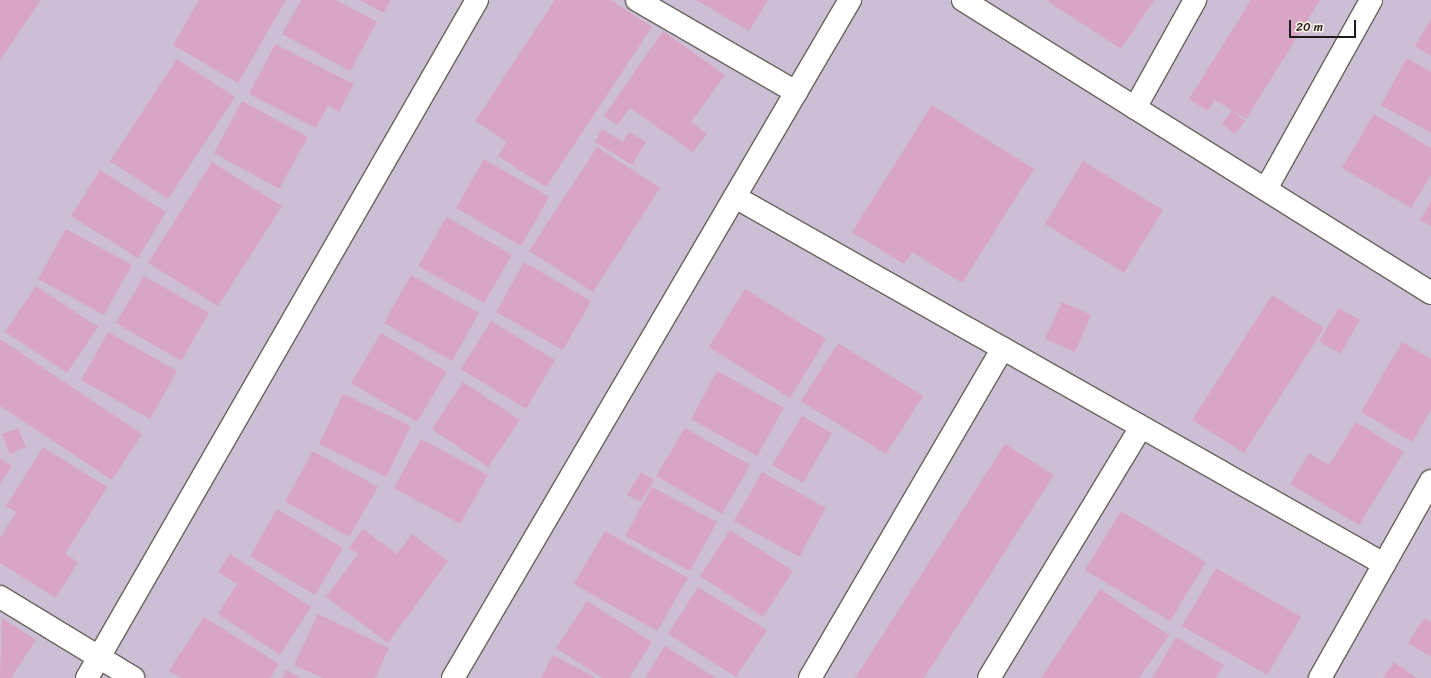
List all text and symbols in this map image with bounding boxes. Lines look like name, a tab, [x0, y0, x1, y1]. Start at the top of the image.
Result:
scale bar	[1291, 12, 1358, 38]
text: 20 m	[1296, 16, 1323, 38]

